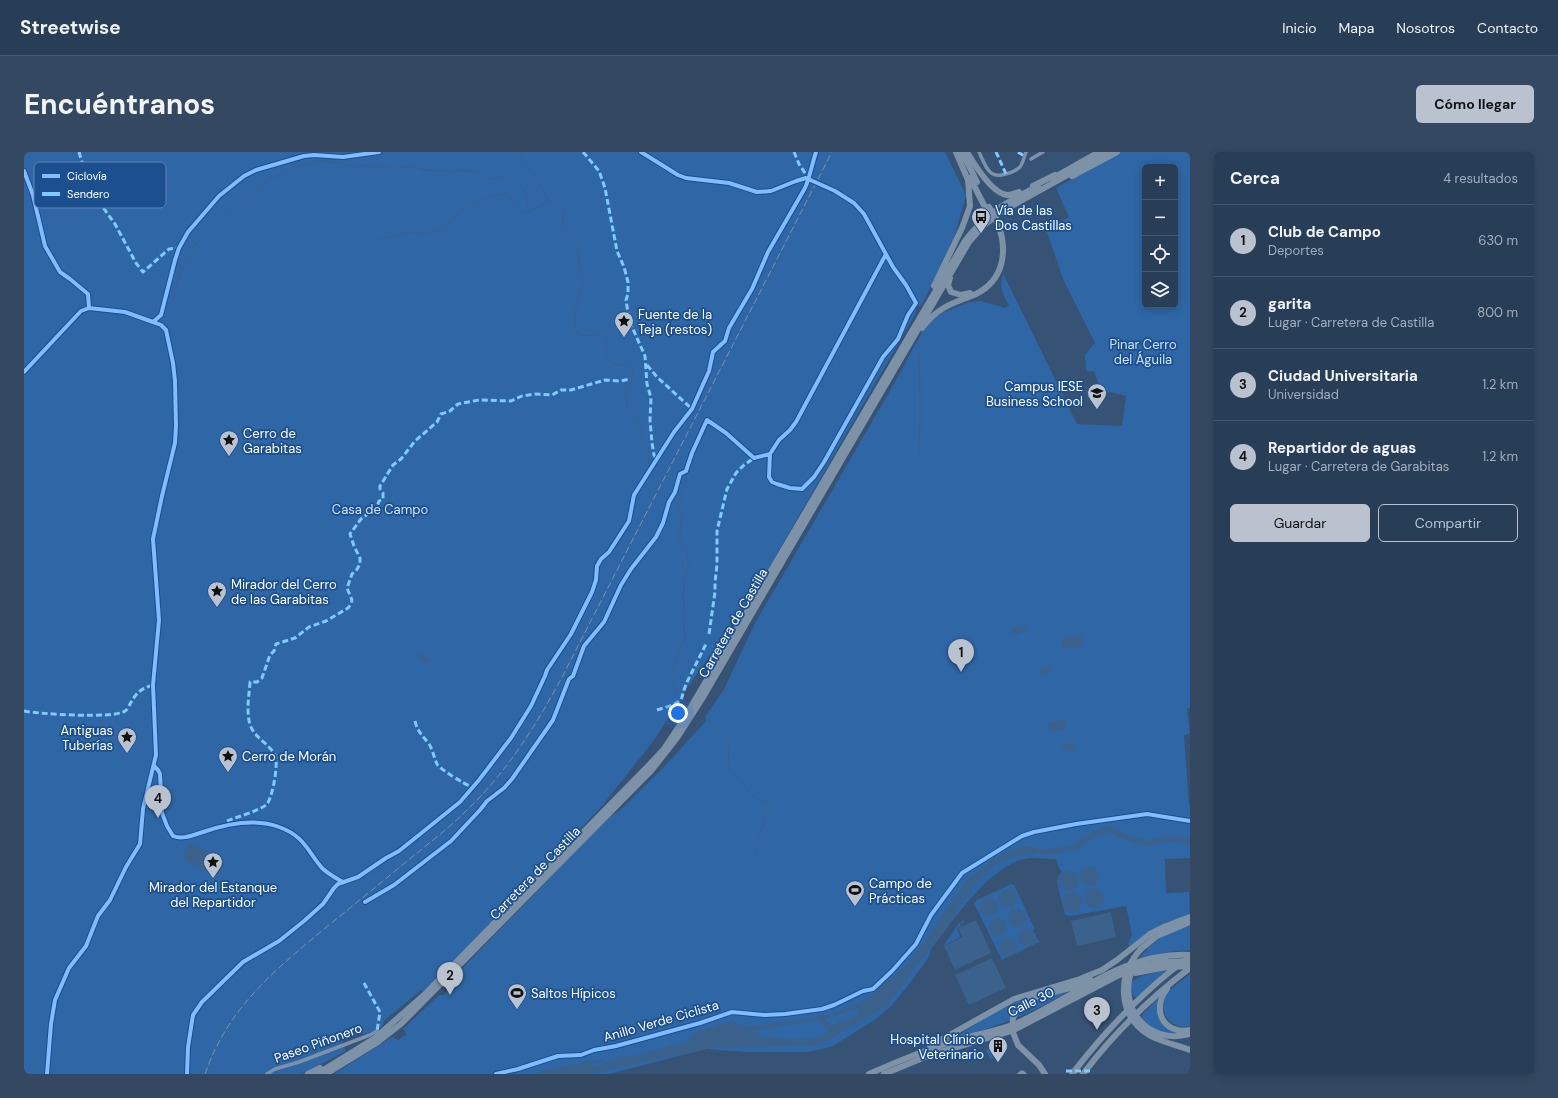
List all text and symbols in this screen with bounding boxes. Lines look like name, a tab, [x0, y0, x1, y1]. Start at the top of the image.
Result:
text: Streetwise	[20, 15, 121, 40]
text: Inicio	[1282, 19, 1317, 37]
text: Mapa	[1339, 19, 1374, 37]
text: Nosotros	[1396, 19, 1455, 37]
text: Contacto	[1477, 19, 1538, 37]
button: Cómo llegar	[1416, 85, 1534, 123]
text: Encuéntranos	[24, 86, 215, 123]
legend	[34, 162, 166, 208]
map controls	[1142, 164, 1178, 308]
button: +	[1142, 164, 1178, 200]
text: Cerca	[1230, 167, 1280, 189]
text: Ciclovía	[67, 169, 107, 183]
text: 4 resultados	[1443, 170, 1518, 187]
text: Sendero	[67, 187, 109, 201]
button: −	[1142, 200, 1178, 236]
place label: Vía de las Dos Castillas	[995, 202, 1072, 234]
bus stop icon: Vía de las Dos Castillas	[970, 206, 992, 234]
text: Club de Campo	[1268, 222, 1381, 242]
text: 1	[1241, 232, 1245, 249]
text: 630 m	[1478, 232, 1518, 249]
button: locate	[1142, 236, 1178, 272]
text: Deportes	[1268, 242, 1324, 259]
button: layers	[1142, 272, 1178, 308]
text: garita	[1268, 294, 1311, 314]
text: 2	[1239, 304, 1247, 321]
text: 800 m	[1477, 304, 1518, 321]
place label: Fuente de la Teja (restos)	[638, 306, 712, 338]
place icon: Fuente de la Teja (restos)	[613, 310, 635, 338]
text: Lugar · Carretera de Castilla	[1268, 314, 1434, 331]
park label: Pinar Cerro del Águila	[1109, 336, 1177, 368]
text: Ciudad Universitaria	[1268, 366, 1418, 386]
text: 3	[1239, 376, 1247, 393]
text: 1.2 km	[1482, 376, 1518, 393]
place label: Campus IESE Business School	[986, 378, 1083, 410]
school or university icon: Campus IESE Business School	[1086, 382, 1108, 410]
text: Universidad	[1268, 386, 1339, 403]
place label: Cerro de Garabitas	[243, 425, 302, 457]
place icon: Cerro de Garabitas	[218, 429, 240, 457]
text: Repartidor de aguas	[1268, 438, 1416, 458]
text: 4	[1239, 448, 1247, 465]
text: 1.2 km	[1482, 448, 1518, 465]
text: Lugar · Carretera de Garabitas	[1268, 458, 1449, 475]
park label: Casa de Campo	[332, 501, 428, 518]
button: Guardar	[1230, 504, 1370, 542]
button: Compartir	[1378, 504, 1518, 542]
street label: Carretera de Castilla	[695, 565, 771, 681]
place label: Mirador del Cerro de las Garabitas	[231, 576, 337, 608]
place icon: Mirador del Cerro de las Garabitas	[206, 580, 228, 608]
pin: 1	[948, 639, 974, 672]
your location	[668, 703, 688, 723]
place label: Antiguas Tuberías	[60, 722, 113, 754]
place icon: Antiguas Tuberías	[116, 726, 138, 754]
place icon: Cerro de Morán	[217, 745, 239, 773]
place label: Cerro de Morán	[242, 748, 336, 765]
pin: 4	[145, 785, 171, 818]
street label: Carretera de Castilla	[486, 823, 584, 923]
place icon: Mirador del Estanque del Repartidor	[202, 851, 224, 879]
place label: Campo de Prácticas	[869, 875, 932, 907]
place label: Mirador del Estanque del Repartidor	[149, 879, 277, 911]
sports icon: Campo de Prácticas	[844, 879, 866, 907]
pin: 2	[437, 962, 463, 995]
sports icon: Saltos Hípicos	[506, 982, 528, 1010]
street label: Calle 30	[1005, 983, 1057, 1021]
place label: Saltos Hípicos	[531, 985, 616, 1002]
street label: Anillo Verde Ciclista	[601, 996, 721, 1046]
pin: 3	[1084, 997, 1110, 1030]
street label: Paseo Piñonero	[272, 1019, 365, 1067]
place label: Hospital Clínico Veterinario	[890, 1031, 984, 1063]
building icon: Hospital Clínico Veterinario	[987, 1035, 1009, 1063]

